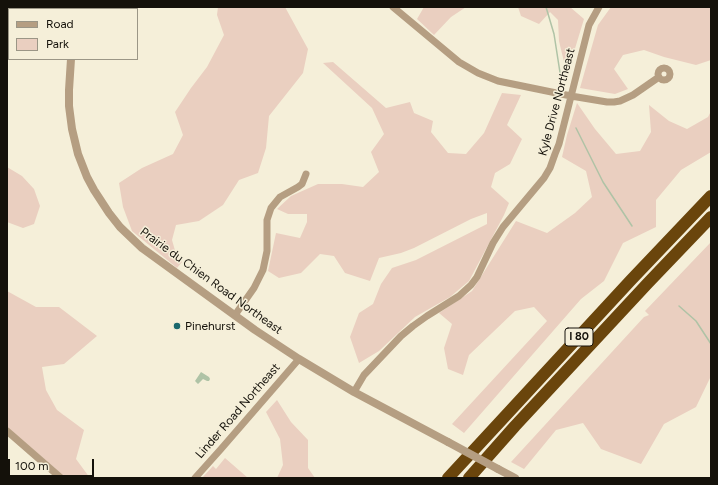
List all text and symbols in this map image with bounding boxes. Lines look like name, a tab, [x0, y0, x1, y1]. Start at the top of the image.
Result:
legend	[8, 8, 138, 60]
text: Road	[46, 17, 74, 31]
text: Park	[46, 37, 69, 51]
street label: Kyle Drive Northeast	[536, 47, 578, 157]
street label: Prairie du Chien Road Northeast	[137, 225, 285, 337]
place label: Pinehurst	[185, 319, 236, 333]
marker: Pinehurst	[172, 321, 182, 331]
road number: I 80	[565, 328, 593, 346]
street label: Linder Road Northeast	[193, 361, 283, 461]
scale bar	[10, 451, 96, 477]
text: 100 m	[15, 459, 49, 473]

